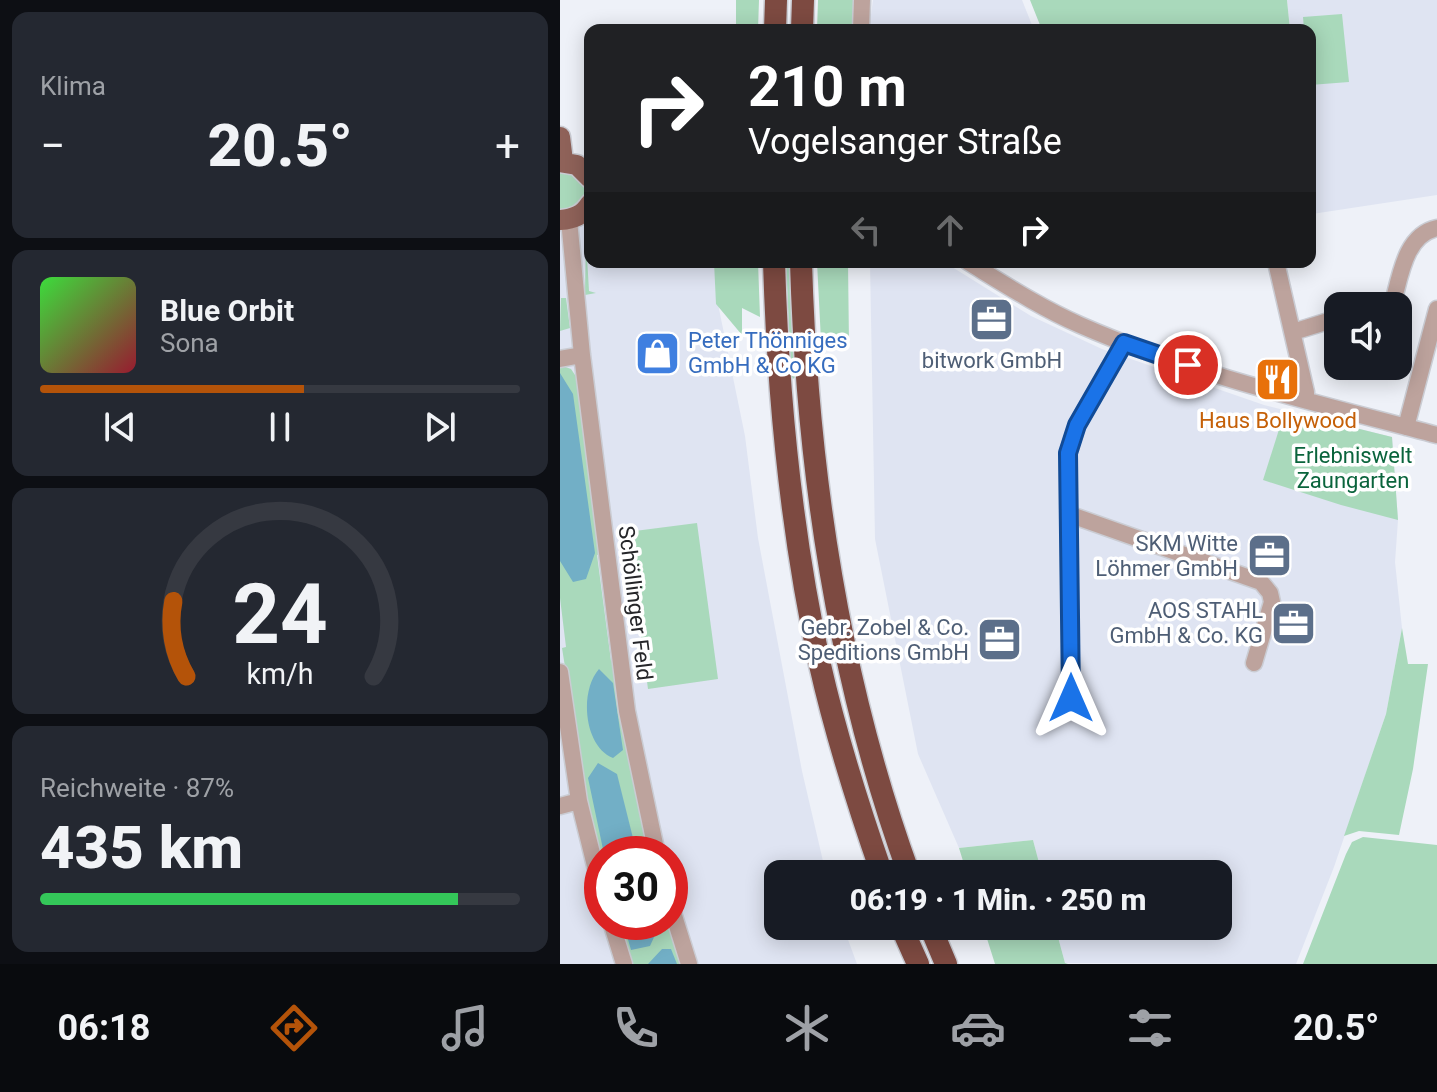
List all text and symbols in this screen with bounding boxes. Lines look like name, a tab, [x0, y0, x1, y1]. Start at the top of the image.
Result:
text: 210 m	[748, 54, 907, 120]
icon: right	[616, 56, 720, 160]
text: Klima	[40, 71, 106, 101]
text: 20.5°	[208, 110, 353, 181]
text: −	[40, 120, 65, 172]
text: +	[495, 120, 520, 172]
text: Vogelsanger Straße	[748, 121, 1062, 163]
icon: left	[844, 208, 888, 252]
icon: ahead	[928, 208, 972, 252]
icon: right	[1012, 208, 1056, 252]
map controls	[1324, 292, 1412, 380]
button: sound	[1324, 292, 1412, 380]
text: Blue Orbit	[160, 293, 294, 328]
office icon: bitwork GmbH	[968, 295, 1016, 343]
text: Sona	[160, 328, 219, 358]
place label: Peter Thönniges GmbH & Co KG	[688, 328, 848, 378]
shop icon: Peter Thönniges GmbH & Co KG	[633, 329, 681, 377]
pin	[1154, 331, 1222, 399]
icon: arrive	[1166, 343, 1210, 387]
place label: bitwork GmbH	[922, 348, 1062, 373]
restaurant icon: Haus Bollywood	[1254, 355, 1302, 403]
icon: previous	[98, 405, 142, 449]
icon: pause	[258, 405, 302, 449]
icon: next	[418, 405, 462, 449]
place label: Haus Bollywood	[1199, 408, 1357, 433]
park label: Erlebniswelt Zaungarten	[1294, 443, 1412, 493]
street label: Schöllinger Feld	[614, 524, 657, 682]
place label: SKM Witte Löhmer GmbH	[1095, 531, 1238, 581]
office icon: SKM Witte Löhmer GmbH	[1245, 532, 1293, 580]
text: 24	[232, 566, 328, 663]
place label: AOS STAHL GmbH & Co. KG	[1109, 598, 1263, 648]
office icon: AOS STAHL GmbH & Co. KG	[1270, 599, 1318, 647]
place label: Gebr. Zobel & Co. Speditions GmbH	[798, 615, 969, 665]
office icon: Gebr. Zobel & Co. Speditions GmbH	[976, 616, 1024, 664]
position arrow	[1029, 656, 1113, 740]
text: km/h	[246, 657, 314, 691]
text: Reichweite · 87%	[40, 773, 234, 803]
text: 435 km	[40, 812, 243, 883]
speed limit sign: 30	[584, 836, 688, 940]
text: 06:19 · 1 Min. · 250 m	[850, 882, 1146, 917]
icon: directions	[266, 1000, 322, 1056]
icon: music	[437, 1000, 493, 1056]
icon: phone	[608, 1000, 664, 1056]
icon: climate	[779, 1000, 835, 1056]
icon: car	[950, 1000, 1006, 1056]
icon: filters	[1122, 1000, 1178, 1056]
text: 06:18	[58, 1007, 150, 1049]
text: 20.5°	[1293, 1007, 1379, 1049]

